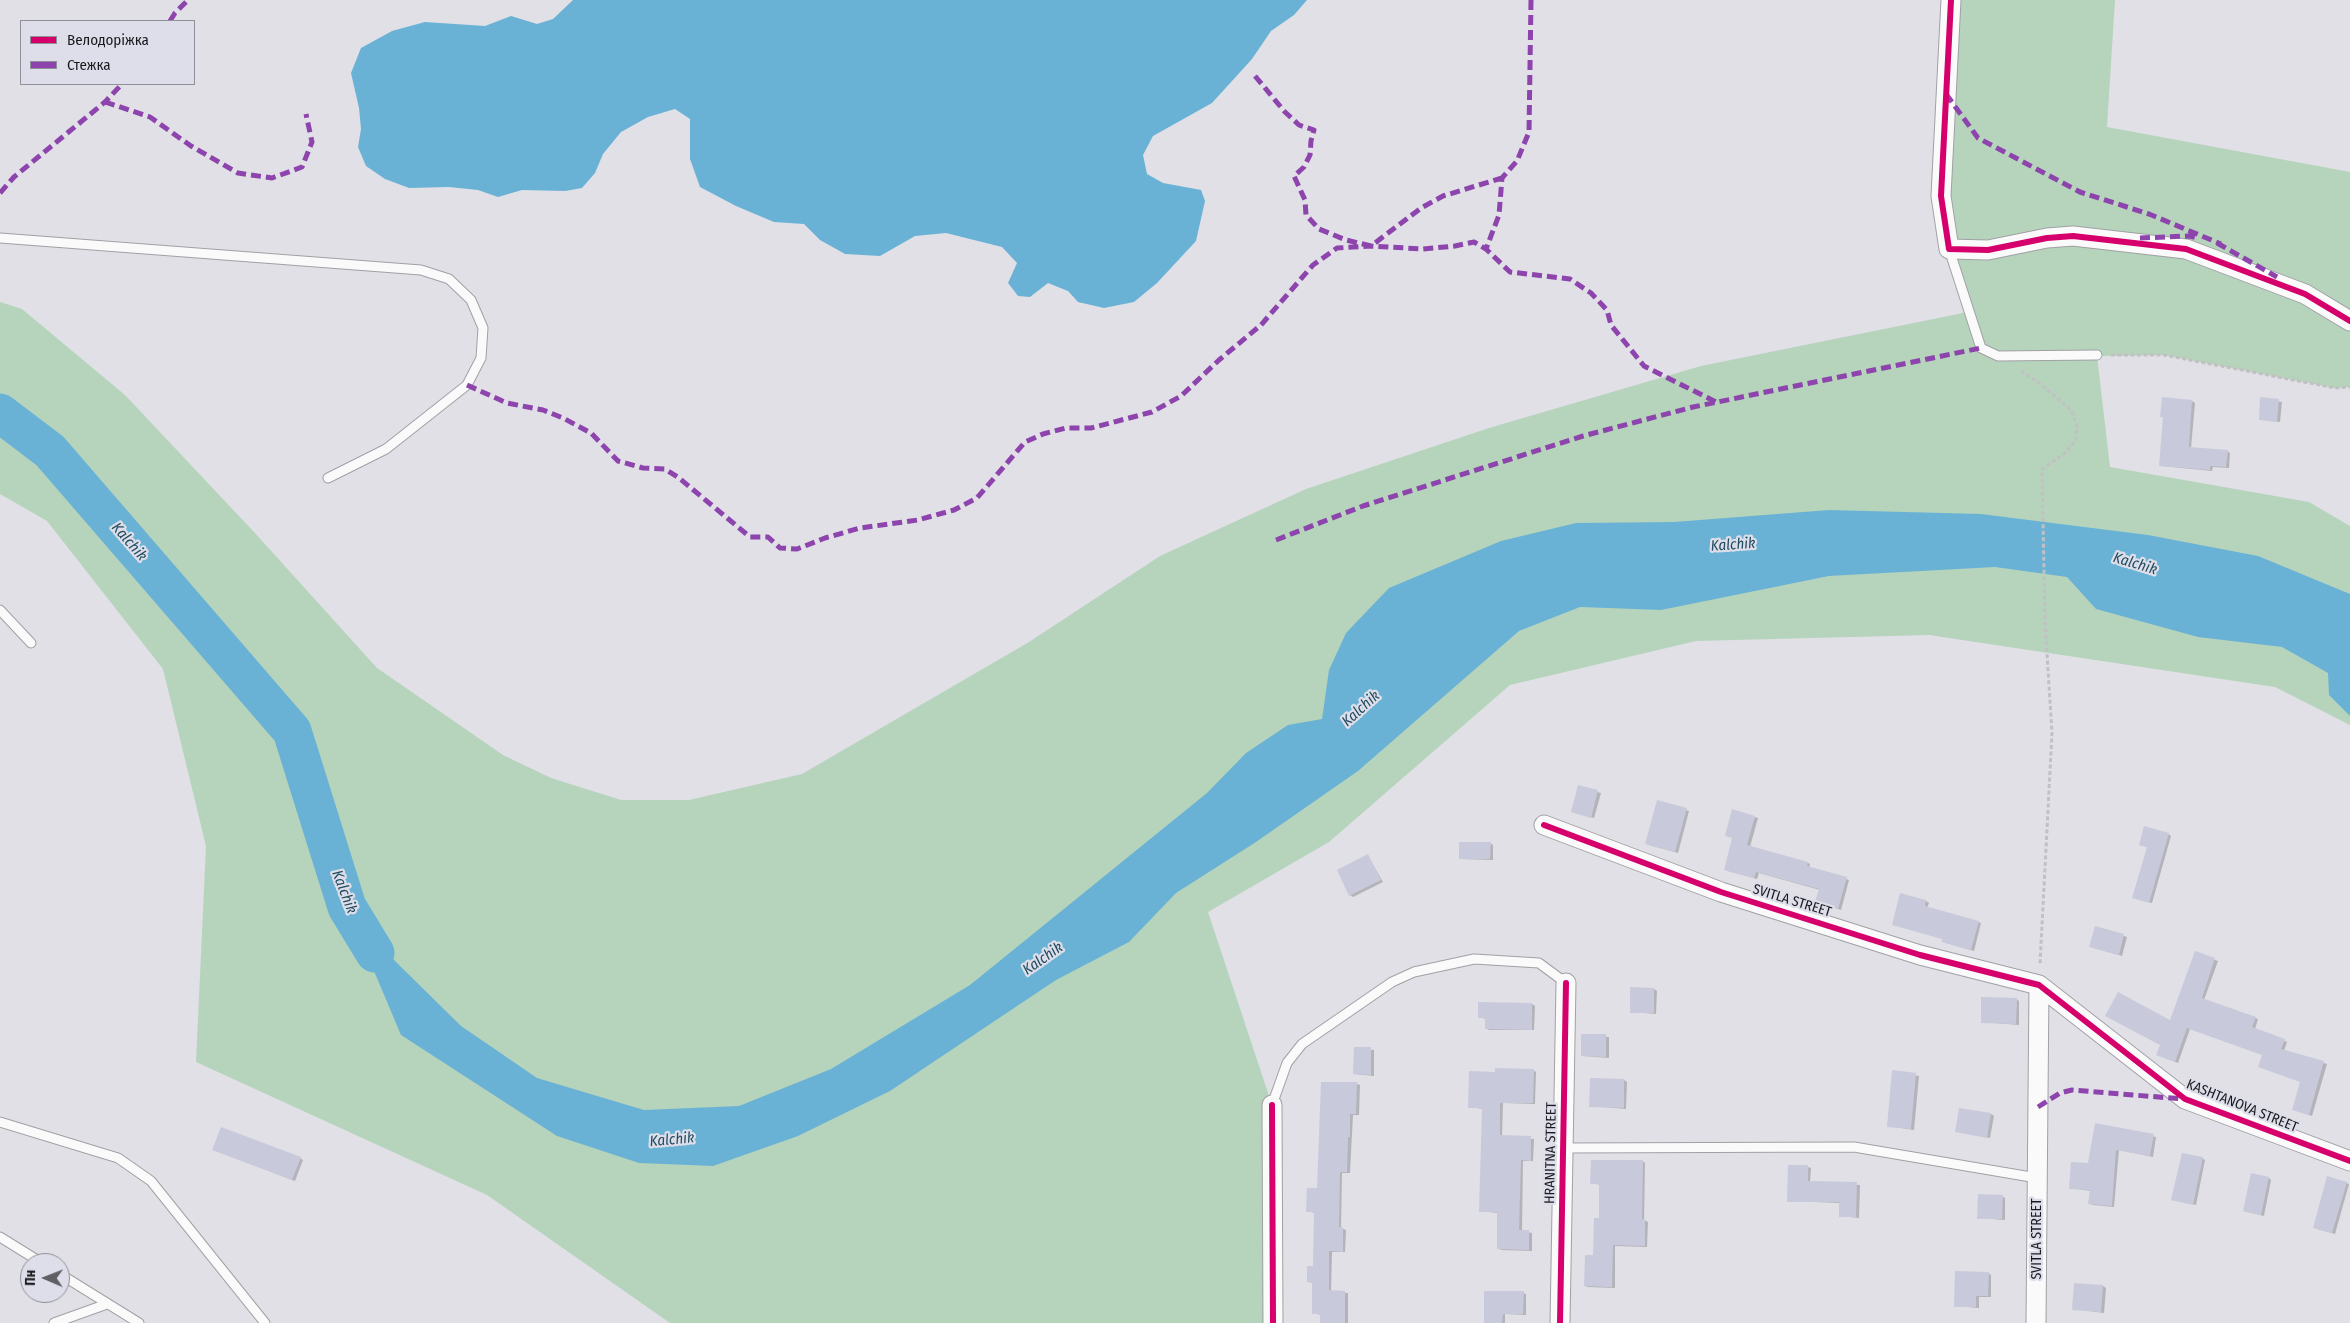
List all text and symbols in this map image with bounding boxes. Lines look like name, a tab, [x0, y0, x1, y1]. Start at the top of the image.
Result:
legend	[20, 20, 195, 85]
text: Велодоріжка	[67, 31, 149, 49]
text: Стежка	[67, 56, 111, 74]
water label: Kalchik	[107, 519, 151, 565]
water label: Kalchik	[1710, 534, 1756, 556]
water label: Kalchik	[2111, 549, 2159, 579]
water label: Kalchik	[1338, 687, 1384, 731]
water label: Kalchik	[328, 868, 360, 916]
street label: SVITLA STREET	[1751, 881, 1833, 921]
water label: Kalchik	[1019, 939, 1067, 979]
street label: KASHTANOVA STREET	[2184, 1076, 2300, 1136]
street label: HRANITNA STREET	[1542, 1102, 1560, 1204]
water label: Kalchik	[649, 1129, 695, 1151]
street label: SVITLA STREET	[2029, 1198, 2045, 1280]
north arrow	[20, 1253, 70, 1303]
text: Пн	[22, 1270, 39, 1286]

